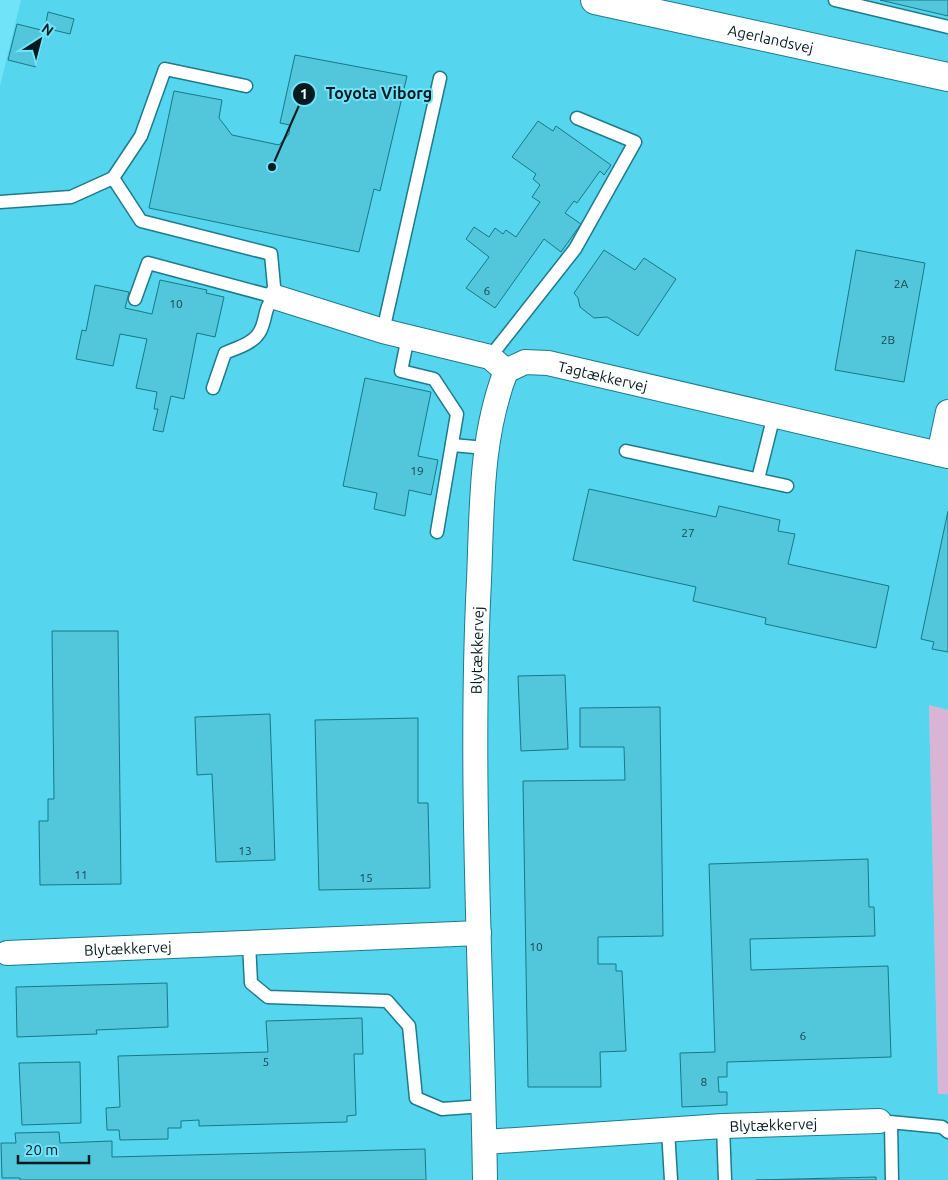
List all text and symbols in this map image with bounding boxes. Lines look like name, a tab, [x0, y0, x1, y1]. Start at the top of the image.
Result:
north arrow	[15, 15, 65, 65]
text: N	[39, 20, 57, 39]
street label: Agerlandsvej	[726, 21, 815, 56]
callout: Toyota Viborg	[291, 78, 442, 109]
text: Toyota Viborg	[326, 84, 432, 102]
text: 1	[300, 85, 308, 102]
house number: 2A	[894, 277, 908, 290]
house number: 6	[484, 284, 491, 297]
house number: 10	[169, 297, 183, 310]
house number: 2B	[881, 333, 895, 346]
street label: Tagtækkervej	[557, 357, 649, 394]
house number: 19	[410, 464, 424, 477]
house number: 27	[681, 526, 695, 539]
street label: Blytækkervej	[467, 606, 486, 694]
house number: 13	[238, 844, 252, 857]
house number: 11	[74, 868, 88, 881]
house number: 15	[359, 871, 373, 884]
street label: Blytækkervej	[84, 938, 172, 958]
house number: 10	[529, 940, 543, 953]
house number: 6	[800, 1029, 807, 1042]
house number: 5	[263, 1055, 269, 1068]
house number: 8	[701, 1075, 708, 1088]
street label: Blytækkervej	[729, 1114, 818, 1134]
scale bar	[18, 1132, 89, 1164]
text: 20 m	[25, 1141, 58, 1158]

